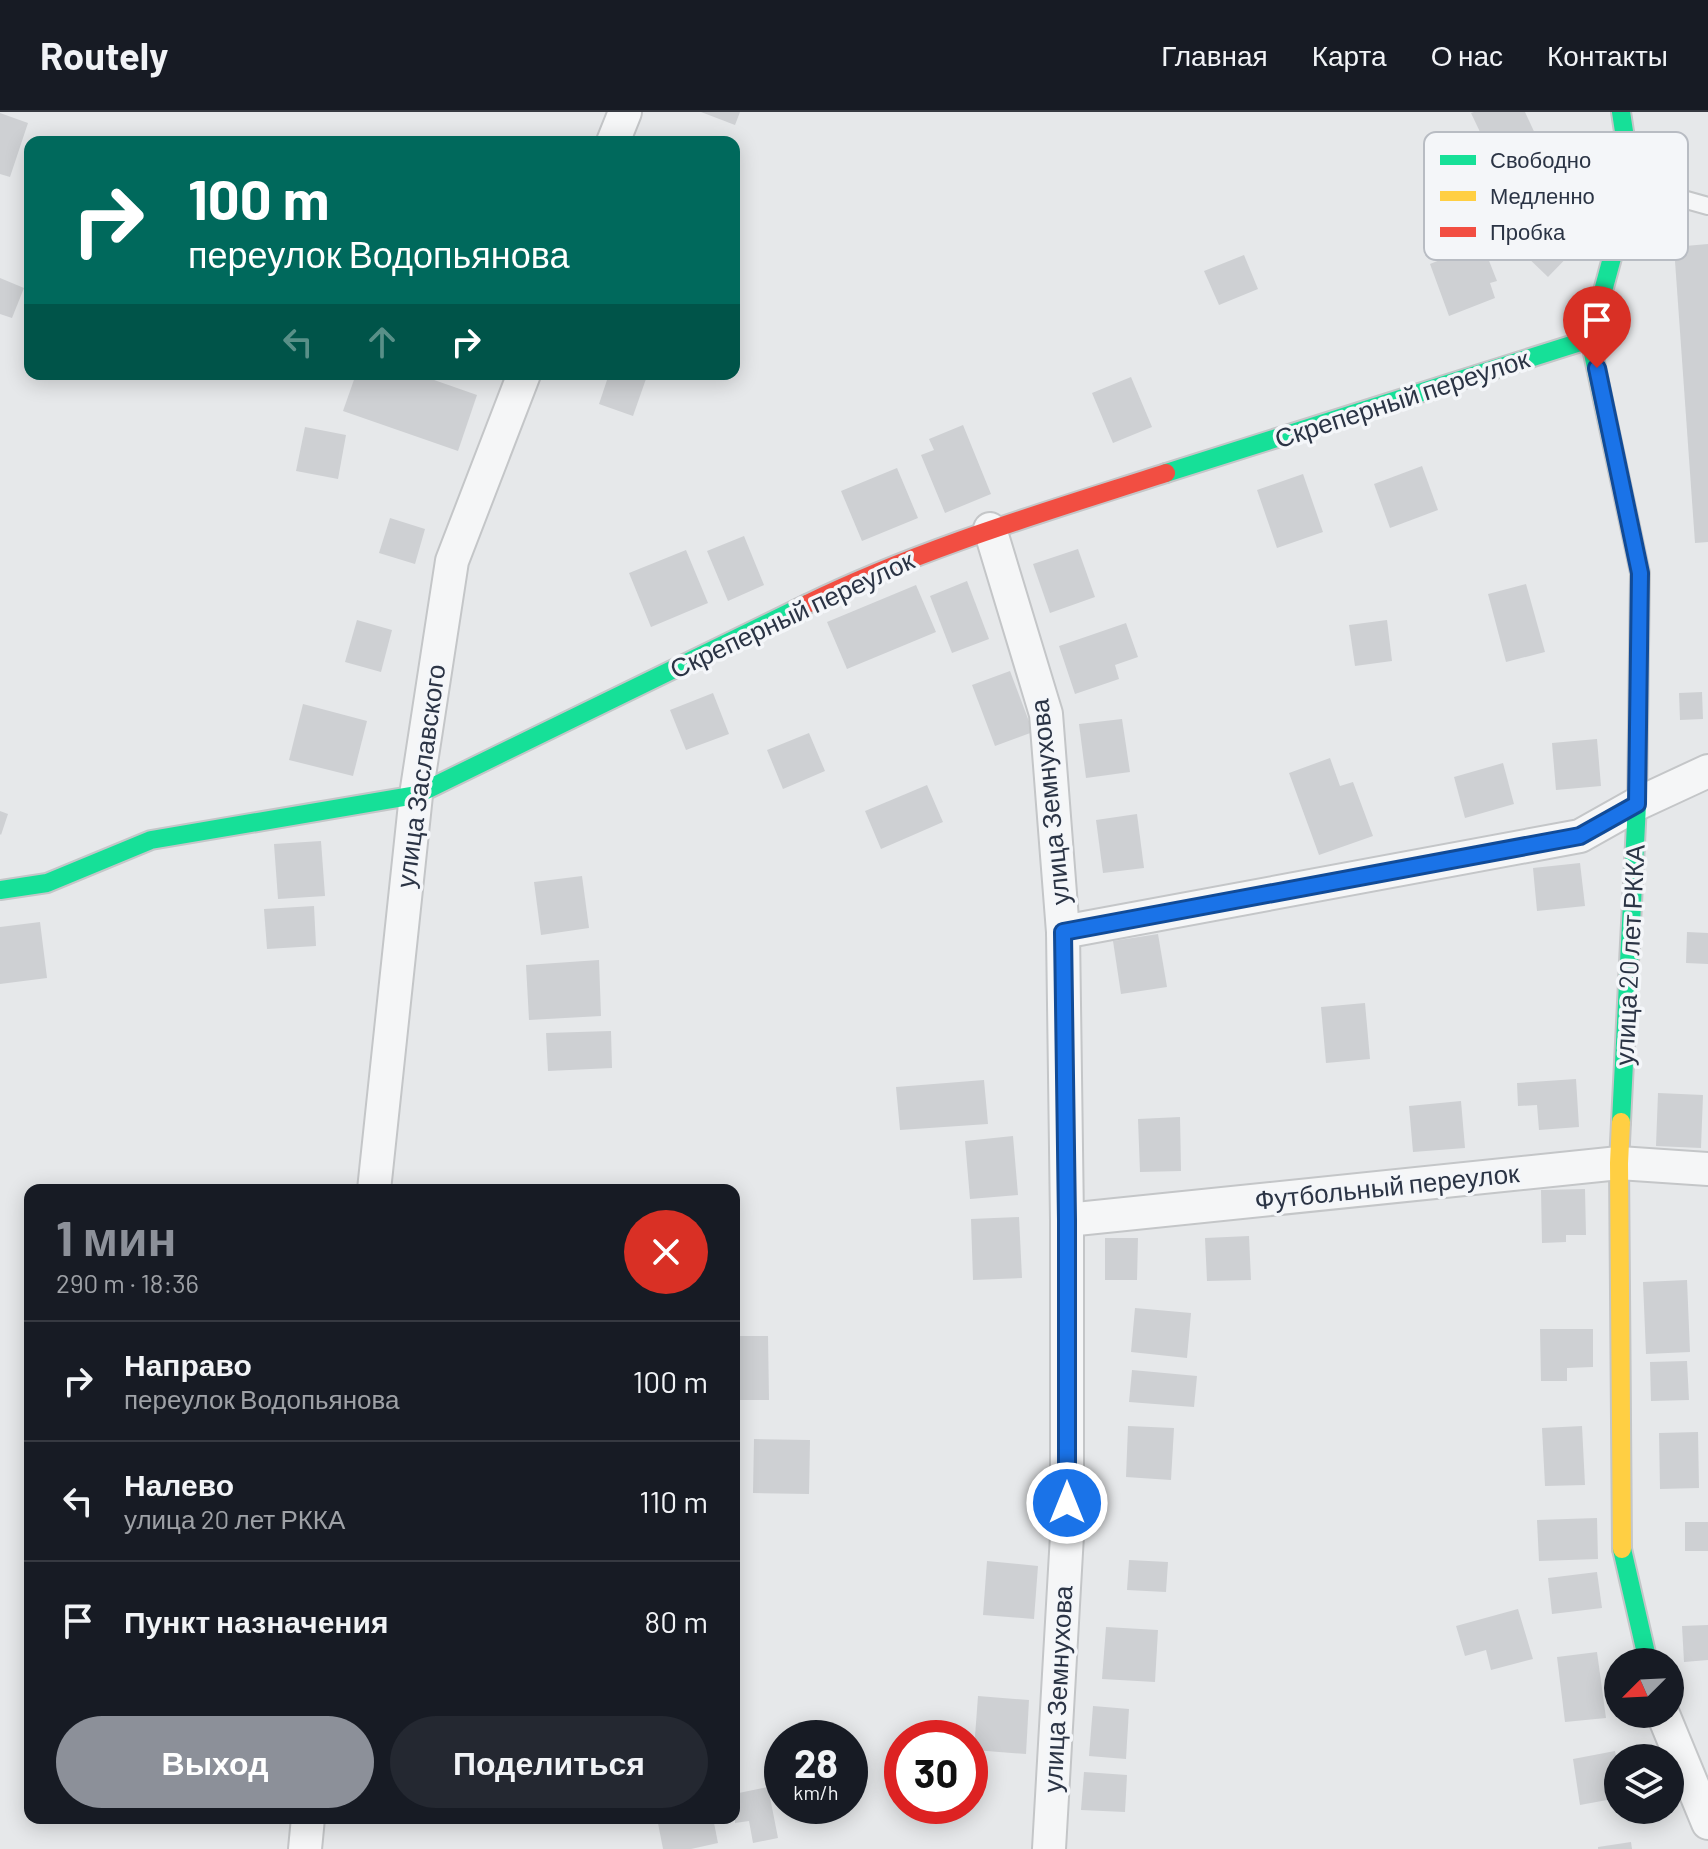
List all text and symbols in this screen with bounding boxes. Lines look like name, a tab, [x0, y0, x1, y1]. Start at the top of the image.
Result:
text: Routely	[40, 32, 168, 78]
text: Главная	[1161, 38, 1268, 72]
text: Карта	[1312, 38, 1387, 72]
text: О нас	[1431, 38, 1503, 72]
text: Контакты	[1547, 38, 1668, 72]
legend	[1424, 132, 1688, 260]
text: Свободно	[1490, 146, 1591, 173]
text: 100 m	[188, 164, 330, 231]
icon: right	[56, 168, 160, 272]
text: Медленно	[1490, 182, 1595, 209]
text: Пробка	[1490, 218, 1566, 245]
text: переулок Водопьянова	[188, 232, 569, 275]
pin	[1563, 286, 1631, 368]
icon: arrive	[1575, 298, 1619, 342]
icon: left	[276, 320, 320, 364]
icon: ahead	[360, 320, 404, 364]
icon: right	[444, 320, 488, 364]
street label: Скреперный переулок	[1270, 342, 1533, 453]
street label: Скреперный переулок	[664, 543, 919, 684]
street label: улица Заславского	[388, 662, 451, 890]
street label: улица Земнухова	[1022, 697, 1075, 907]
street label: улица 20 лет РККА	[1607, 843, 1650, 1066]
street label: Футбольный переулок	[1253, 1156, 1521, 1215]
text: 1 мин	[56, 1208, 177, 1266]
button: close	[624, 1210, 708, 1294]
text: 290 m · 18:36	[56, 1267, 199, 1298]
text: Направо	[124, 1346, 252, 1382]
icon: right	[56, 1359, 100, 1403]
text: 100 m	[633, 1363, 708, 1399]
text: переулок Водопьянова	[124, 1383, 399, 1414]
position arrow	[1025, 1461, 1109, 1545]
text: Налево	[124, 1466, 234, 1502]
icon: left	[56, 1479, 100, 1523]
text: 110 m	[639, 1483, 708, 1519]
text: улица 20 лет РККА	[124, 1503, 345, 1534]
street label: улица Земнухова	[1036, 1584, 1077, 1793]
icon: arrive	[56, 1599, 100, 1643]
text: Пункт назначения	[124, 1603, 388, 1639]
text: 80 m	[645, 1603, 708, 1639]
north arrow	[1604, 1648, 1684, 1728]
map controls	[1604, 1648, 1684, 1824]
button: Выход	[56, 1716, 374, 1808]
button: Поделиться	[390, 1716, 708, 1808]
speed limit sign: 30	[884, 1720, 988, 1824]
text: 28	[794, 1738, 838, 1786]
button: layers	[1604, 1744, 1684, 1824]
text: km/h	[793, 1780, 839, 1804]

